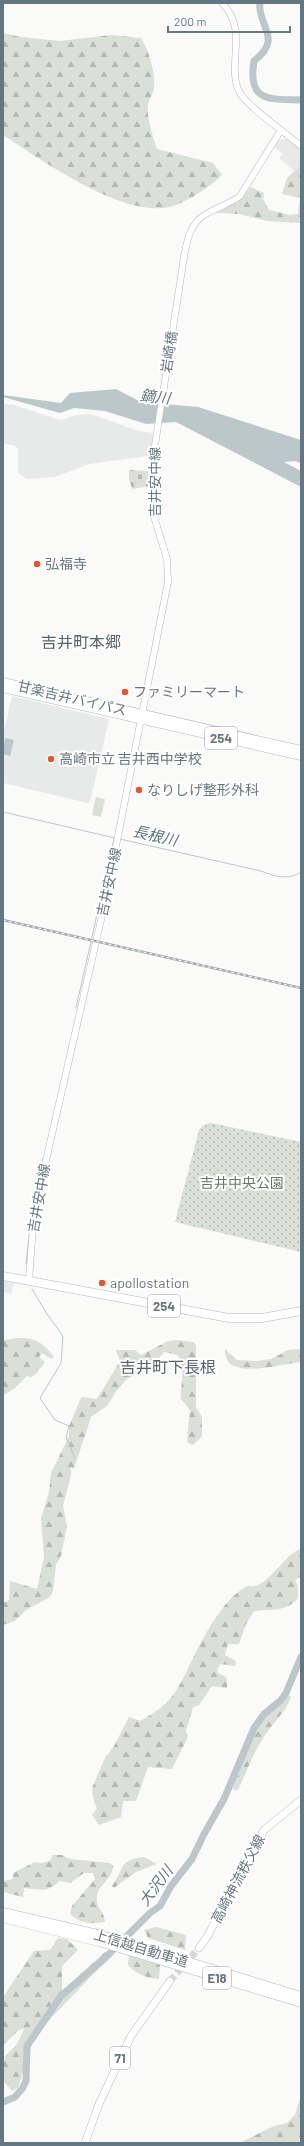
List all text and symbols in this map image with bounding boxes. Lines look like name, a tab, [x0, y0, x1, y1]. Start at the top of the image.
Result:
scale bar	[168, 8, 290, 34]
text: 200 m	[174, 14, 206, 28]
street label: 岩崎橋	[157, 330, 180, 374]
water label: 鏑川	[139, 385, 173, 407]
street label: 吉井安中線	[146, 447, 163, 517]
place label: 弘福寺	[45, 555, 87, 572]
marker: 弘福寺	[32, 559, 42, 569]
district label: 吉井町本郷	[41, 632, 121, 651]
street label: 甘楽吉井バイパス	[16, 677, 128, 718]
place label: ファミリーマート	[133, 683, 245, 700]
marker: ファミリーマート	[120, 687, 130, 697]
road number: 254	[205, 727, 237, 749]
place label: 高崎市立 吉井西中学校	[59, 750, 202, 767]
marker: 高崎市立 吉井西中学校	[46, 754, 56, 764]
place label: なりしげ整形外科	[147, 781, 259, 798]
marker: なりしげ整形外科	[134, 785, 144, 795]
water label: 長根川	[131, 821, 181, 849]
street label: 吉井安中線	[93, 846, 124, 918]
street label: 吉井安中線	[24, 1162, 53, 1234]
park label: 吉井中央公園	[200, 1174, 284, 1191]
place label: apollostation	[110, 1274, 189, 1291]
marker: apollostation	[97, 1278, 107, 1288]
road number: 254	[148, 1295, 180, 1317]
district label: 吉井町下長根	[120, 1357, 216, 1376]
street label: 高崎神流秩父線	[207, 1832, 268, 1926]
water label: 大沢川	[134, 1860, 177, 1909]
street label: 上信越自動車道	[92, 1925, 190, 1970]
road number: E18	[203, 1967, 231, 1989]
road number: 71	[110, 2047, 130, 2069]

